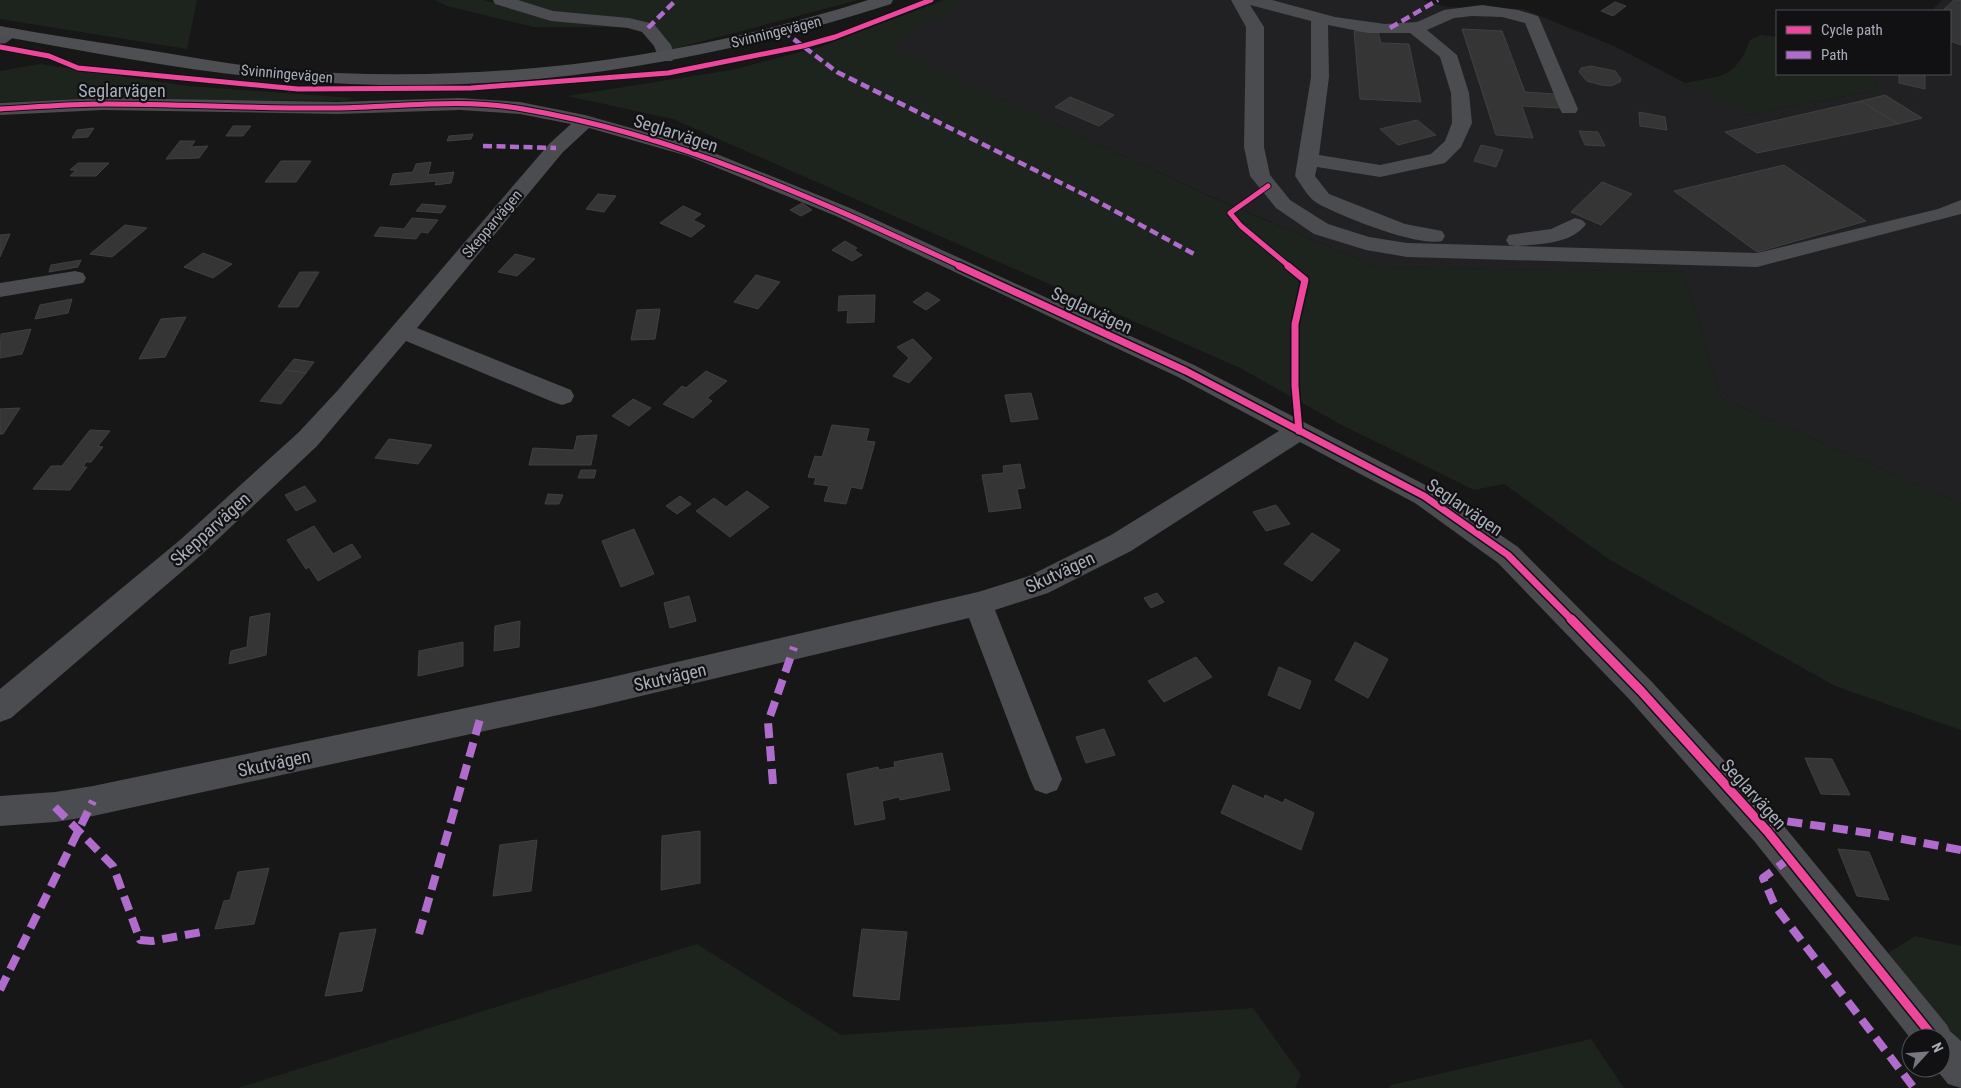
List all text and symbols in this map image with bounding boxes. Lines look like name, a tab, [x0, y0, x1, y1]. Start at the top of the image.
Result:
legend	[1776, 10, 1951, 75]
street label: Svinningevägen	[729, 12, 823, 52]
text: Cycle path	[1821, 21, 1883, 39]
text: Path	[1821, 46, 1848, 64]
street label: Svinningevägen	[240, 61, 334, 87]
street label: Seglarvägen	[78, 80, 166, 101]
street label: Seglarvägen	[631, 110, 721, 156]
street label: Skepparvägen	[458, 186, 526, 262]
street label: Seglarvägen	[1048, 282, 1136, 338]
street label: Seglarvägen	[1423, 474, 1507, 540]
street label: Skepparvägen	[166, 488, 254, 570]
street label: Skutvägen	[1022, 547, 1098, 597]
street label: Skutvägen	[632, 658, 708, 696]
street label: Skutvägen	[236, 745, 312, 781]
street label: Seglarvägen	[1717, 755, 1791, 833]
north arrow	[1901, 1028, 1951, 1078]
text: N	[1929, 1040, 1947, 1055]

